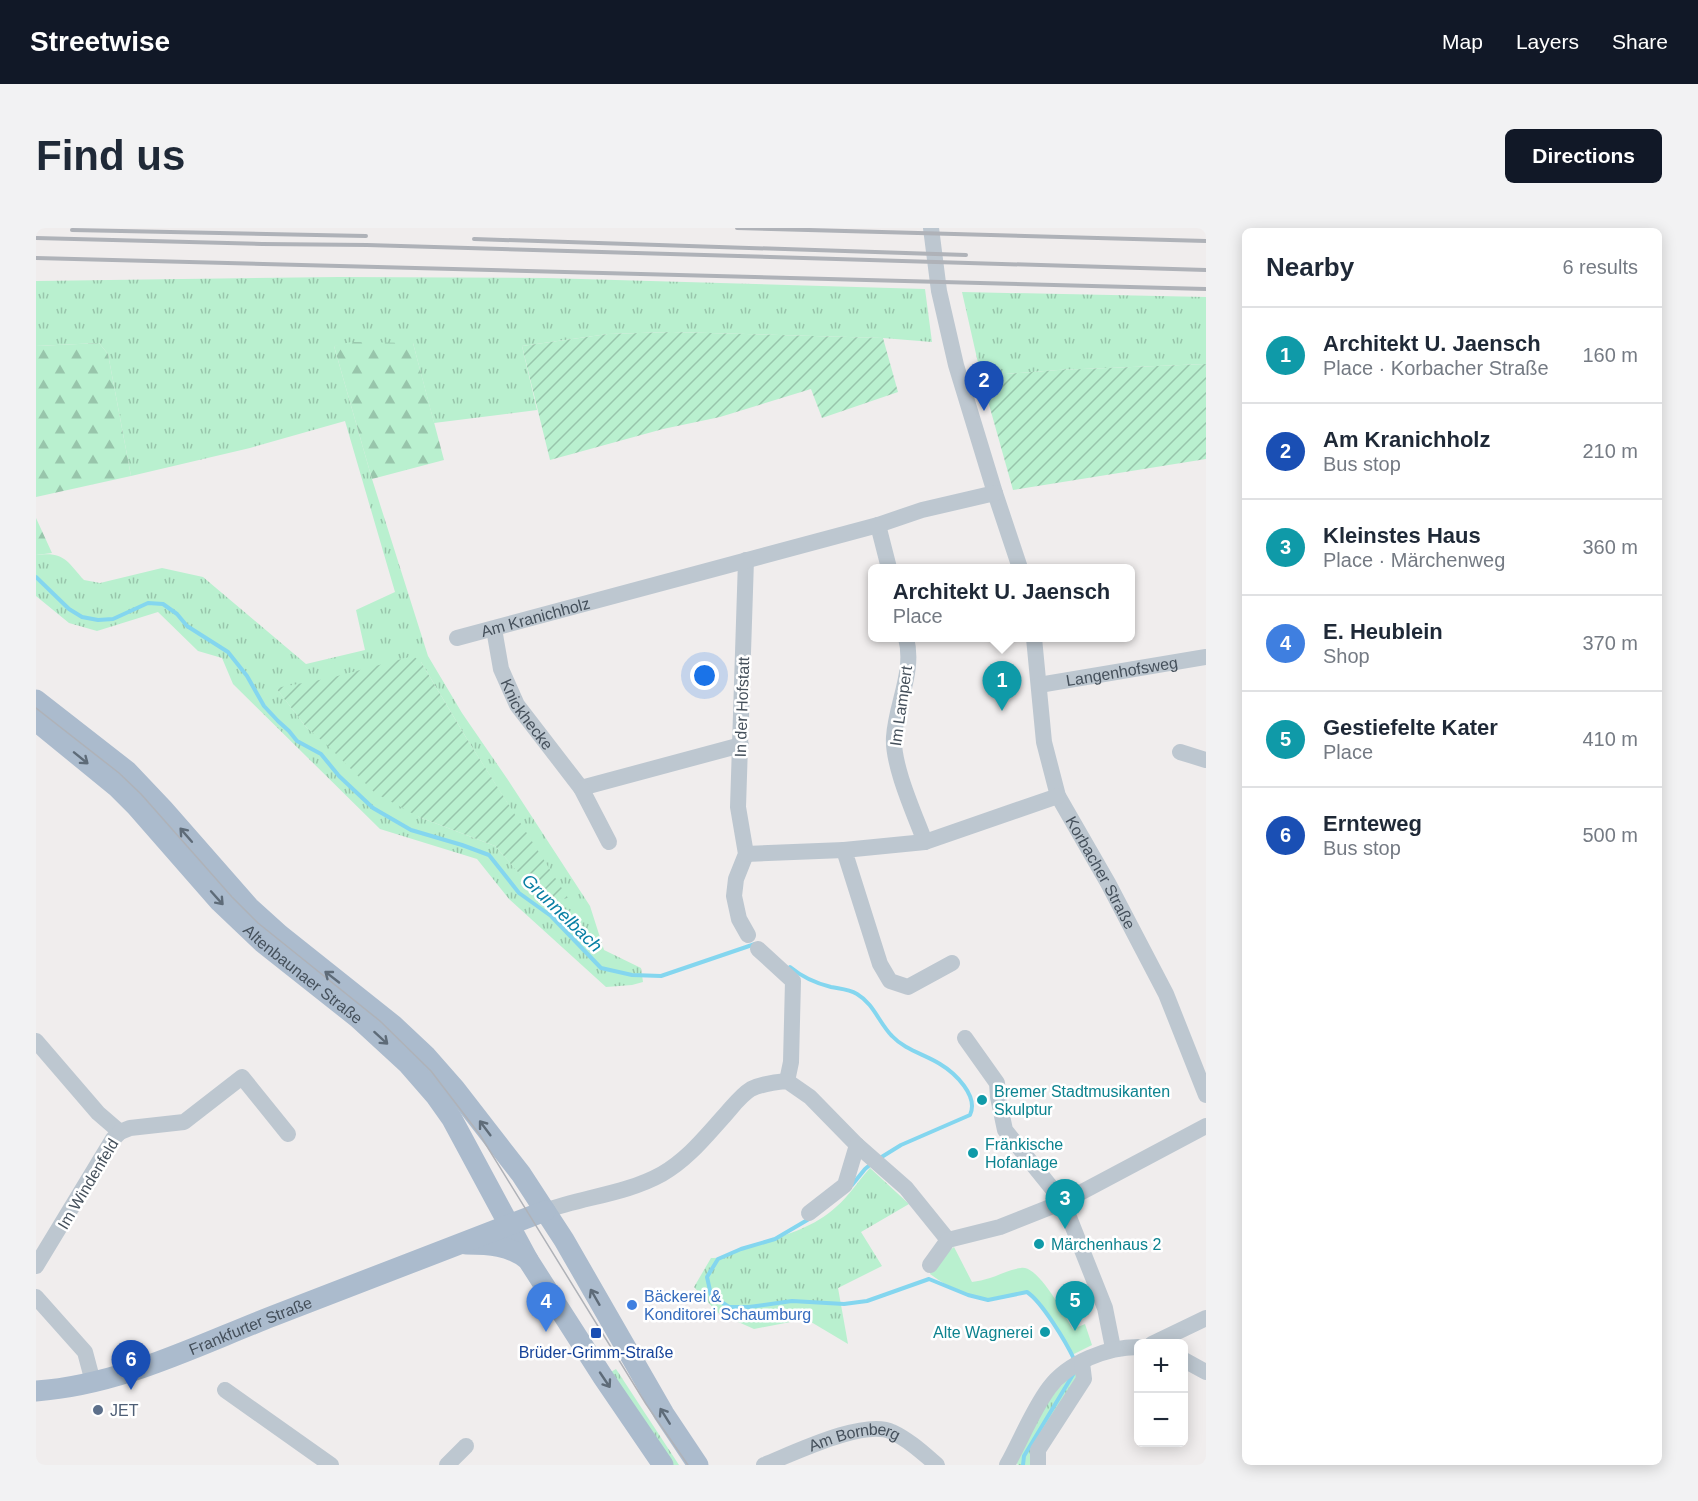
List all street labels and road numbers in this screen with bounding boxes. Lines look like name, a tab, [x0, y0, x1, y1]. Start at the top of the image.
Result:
street label: Am Kranichholz	[479, 594, 592, 640]
street label: Langenhofsweg	[1065, 653, 1179, 689]
street label: In der Hofstatt	[732, 656, 752, 758]
street label: Im Lampert	[887, 664, 915, 747]
street label: Knickhecke	[498, 676, 557, 753]
street label: Korbacher Straße	[1063, 813, 1139, 932]
street label: Altenbaunaer Straße	[240, 921, 366, 1027]
street label: Im Windenfeld	[54, 1136, 122, 1232]
street label: Frankfurter Straße	[186, 1293, 314, 1358]
street label: Am Bornberg	[806, 1420, 903, 1454]

